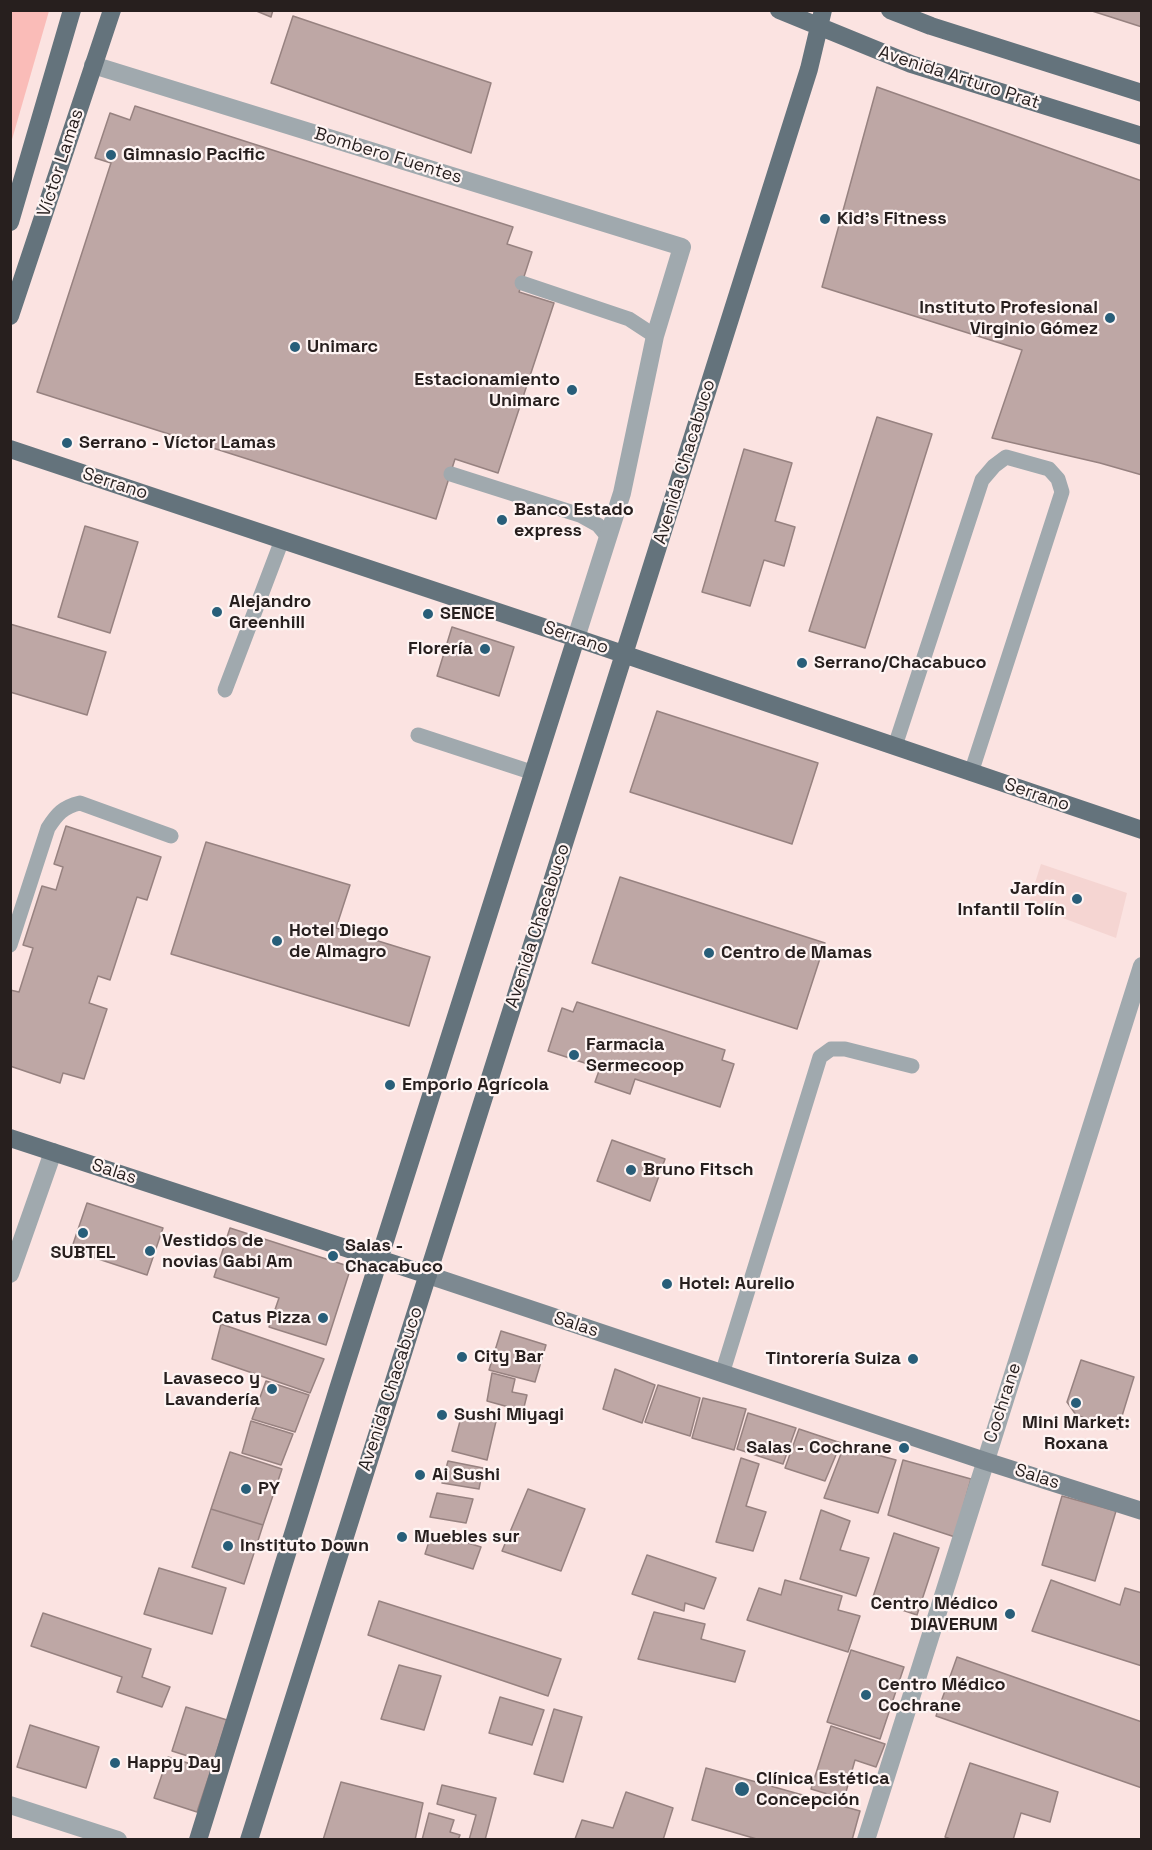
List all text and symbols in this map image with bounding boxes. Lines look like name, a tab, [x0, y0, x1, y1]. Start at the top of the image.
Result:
street label: Avenida Arturo Prat	[876, 42, 1042, 114]
street label: Víctor Lamas	[33, 106, 89, 220]
street label: Bombero Fuentes	[312, 123, 464, 189]
place label: Gimnasio Pacific	[123, 144, 265, 166]
marker: Gimnasio Pacific	[104, 148, 118, 162]
place label: Kid's Fitness	[837, 208, 947, 230]
marker: Kid's Fitness	[818, 212, 832, 226]
place label: Instituto Profesional Virginio Gómez	[919, 297, 1098, 340]
marker: Instituto Profesional Virginio Gómez	[1103, 311, 1117, 325]
place label: Unimarc	[307, 336, 378, 358]
marker: Unimarc	[288, 340, 302, 354]
place label: Estacionamiento Unimarc	[414, 369, 560, 412]
street label: Avenida Chacabuco	[650, 377, 720, 547]
marker: Estacionamiento Unimarc	[565, 383, 579, 397]
place label: Serrano - Víctor Lamas	[79, 432, 276, 454]
marker: Serrano - Víctor Lamas	[60, 436, 74, 450]
street label: Serrano	[80, 463, 150, 505]
place label: Banco Estado express	[514, 499, 634, 542]
marker: Banco Estado express	[495, 513, 509, 527]
place label: Alejandro Greenhill	[229, 591, 311, 634]
place label: SENCE	[440, 603, 495, 625]
marker: Alejandro Greenhill	[210, 605, 224, 619]
marker: SENCE	[421, 607, 435, 621]
street label: Serrano	[541, 617, 611, 659]
place label: Florería	[408, 638, 473, 660]
marker: Florería	[478, 642, 492, 656]
place label: Serrano/Chacabuco	[814, 652, 987, 674]
marker: Serrano/Chacabuco	[795, 656, 809, 670]
street label: Serrano	[1002, 774, 1072, 816]
street label: Avenida Chacabuco	[501, 841, 575, 1011]
place label: Jardín Infantil Tolín	[958, 878, 1065, 920]
marker: Jardín Infantil Tolín	[1070, 892, 1084, 906]
place label: Hotel Diego de Almagro	[289, 920, 389, 962]
marker: Hotel Diego de Almagro	[270, 934, 284, 948]
place label: Centro de Mamas	[721, 942, 872, 964]
marker: Centro de Mamas	[702, 946, 716, 960]
place label: Farmacia Sermecoop	[586, 1034, 684, 1076]
marker: Farmacia Sermecoop	[567, 1048, 581, 1062]
place label: Emporio Agrícola	[402, 1074, 549, 1096]
marker: Emporio Agrícola	[383, 1078, 397, 1092]
street label: Salas	[89, 1155, 139, 1189]
place label: Bruno Fitsch	[643, 1159, 754, 1181]
marker: Bruno Fitsch	[624, 1163, 638, 1177]
marker: SUBTEL	[76, 1226, 90, 1240]
place label: Vestidos de novias Gabi Am	[162, 1230, 293, 1272]
place label: Salas - Chacabuco	[345, 1235, 443, 1278]
place label: SUBTEL	[50, 1242, 116, 1264]
marker: Vestidos de novias Gabi Am	[143, 1244, 157, 1258]
marker: Salas - Chacabuco	[326, 1249, 340, 1263]
place label: Hotel: Aurelio	[679, 1273, 795, 1295]
marker: Hotel: Aurelio	[660, 1277, 674, 1291]
street label: Avenida Chacabuco	[354, 1304, 428, 1474]
place label: Catus Pizza	[212, 1307, 311, 1329]
street label: Salas	[551, 1308, 601, 1342]
marker: Catus Pizza	[316, 1311, 330, 1325]
place label: City Bar	[474, 1346, 544, 1368]
place label: Tintorería Suiza	[766, 1348, 901, 1370]
marker: City Bar	[455, 1350, 469, 1364]
marker: Tintorería Suiza	[906, 1352, 920, 1366]
street label: Cochrane	[980, 1360, 1026, 1446]
place label: Lavaseco y Lavandería	[163, 1368, 260, 1410]
marker: Lavaseco y Lavandería	[265, 1382, 279, 1396]
marker: Mini Market: Roxana	[1069, 1396, 1083, 1410]
place label: Sushi Miyagi	[454, 1404, 564, 1426]
marker: Sushi Miyagi	[435, 1408, 449, 1422]
place label: Mini Market: Roxana	[1022, 1412, 1130, 1454]
place label: Salas - Cochrane	[746, 1437, 892, 1459]
marker: Salas - Cochrane	[897, 1441, 911, 1455]
street label: Salas	[1012, 1460, 1062, 1494]
place label: Ai Sushi	[432, 1464, 500, 1486]
marker: Ai Sushi	[413, 1468, 427, 1482]
place label: PY	[258, 1478, 280, 1500]
marker: PY	[239, 1482, 253, 1496]
place label: Muebles sur	[414, 1526, 520, 1548]
marker: Muebles sur	[395, 1530, 409, 1544]
place label: Instituto Down	[240, 1535, 369, 1557]
marker: Instituto Down	[221, 1539, 235, 1553]
place label: Centro Médico DIAVERUM	[870, 1593, 998, 1636]
marker: Centro Médico DIAVERUM	[1003, 1607, 1017, 1621]
place label: Centro Médico Cochrane	[878, 1674, 1006, 1716]
marker: Centro Médico Cochrane	[859, 1688, 873, 1702]
place label: Happy Day	[127, 1752, 221, 1774]
marker: Happy Day	[108, 1756, 122, 1770]
place label: Clínica Estética Concepción	[756, 1768, 890, 1810]
marker: Clínica Estética Concepción	[733, 1780, 751, 1798]

